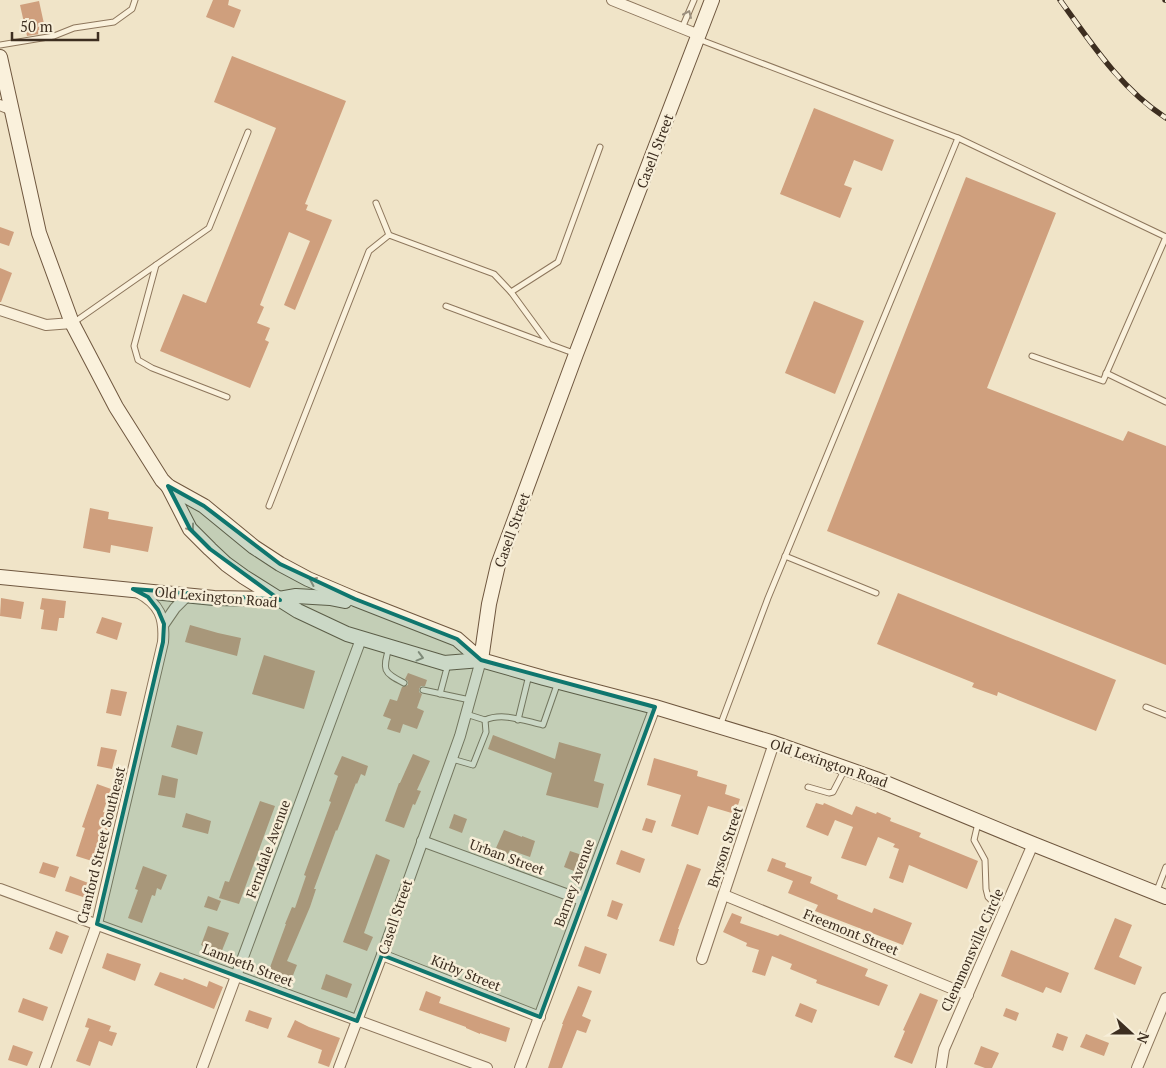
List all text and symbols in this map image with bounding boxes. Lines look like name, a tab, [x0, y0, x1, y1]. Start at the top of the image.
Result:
scale bar	[12, 10, 99, 42]
one-way arrow	[681, 10, 692, 19]
text: 50 m	[20, 16, 53, 36]
street label: Casell Street	[632, 110, 678, 191]
street label: Casell Street	[489, 489, 534, 570]
one-way arrow	[186, 522, 194, 531]
one-way arrow	[309, 577, 318, 588]
street label: Old Lexington Road	[154, 582, 278, 611]
one-way arrow	[416, 651, 424, 661]
street label: Old Lexington Road	[768, 733, 891, 792]
street label: Cranford Street Southeast	[72, 763, 129, 925]
street label: Ferndale Avenue	[241, 797, 294, 901]
street label: Bryson Street	[702, 803, 747, 890]
street label: Urban Street	[467, 834, 548, 879]
street label: Barney Avenue	[549, 836, 598, 929]
street label: Casell Street	[373, 876, 417, 957]
street label: Clemmonsville Circle	[936, 885, 1007, 1014]
street label: Freemont Street	[801, 904, 902, 960]
street label: Lambeth Street	[200, 939, 297, 991]
street label: Kirby Street	[428, 950, 505, 995]
north arrow	[1106, 1008, 1156, 1058]
text: N	[1133, 1029, 1154, 1047]

